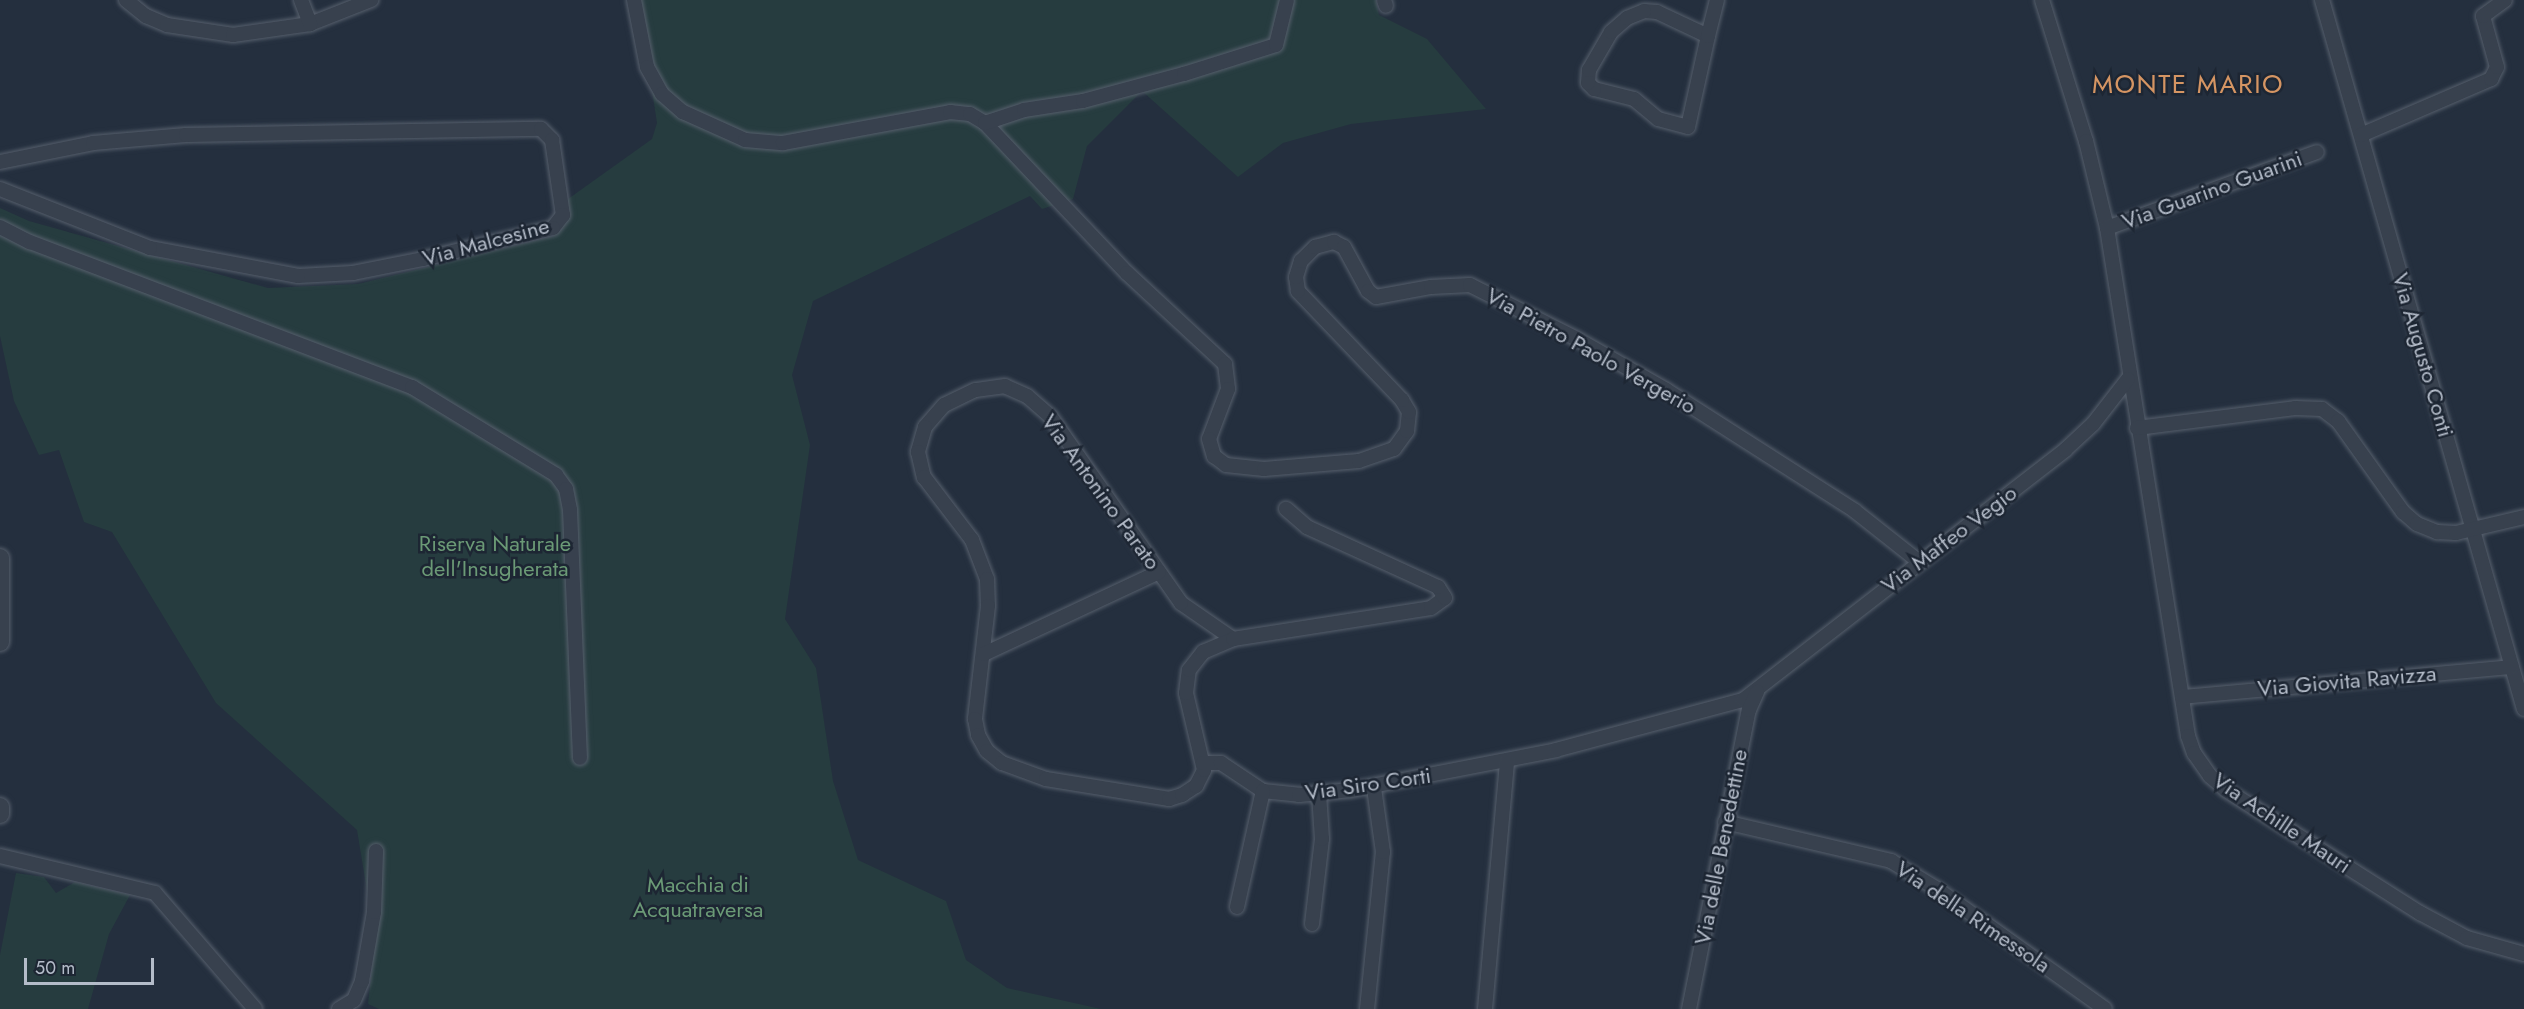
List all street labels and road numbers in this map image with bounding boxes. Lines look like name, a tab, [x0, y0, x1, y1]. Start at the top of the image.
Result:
street label: Via Guarino Guarini	[2118, 145, 2306, 235]
street label: Via Malcesine	[420, 212, 552, 272]
street label: Via Augusto Conti	[2387, 270, 2459, 440]
street label: Via Pietro Paolo Vergerio	[1482, 282, 1700, 420]
street label: Via Antonino Parato	[1036, 409, 1166, 575]
street label: Via Maffeo Vegio	[1876, 479, 2022, 599]
street label: Via Giovita Ravizza	[2256, 660, 2438, 702]
street label: Via delle Benedettine	[1689, 747, 1753, 947]
street label: Via Siro Corti	[1303, 762, 1433, 806]
street label: Via Achille Mauri	[2208, 767, 2356, 879]
street label: Via della Rimessola	[1891, 856, 2055, 978]

